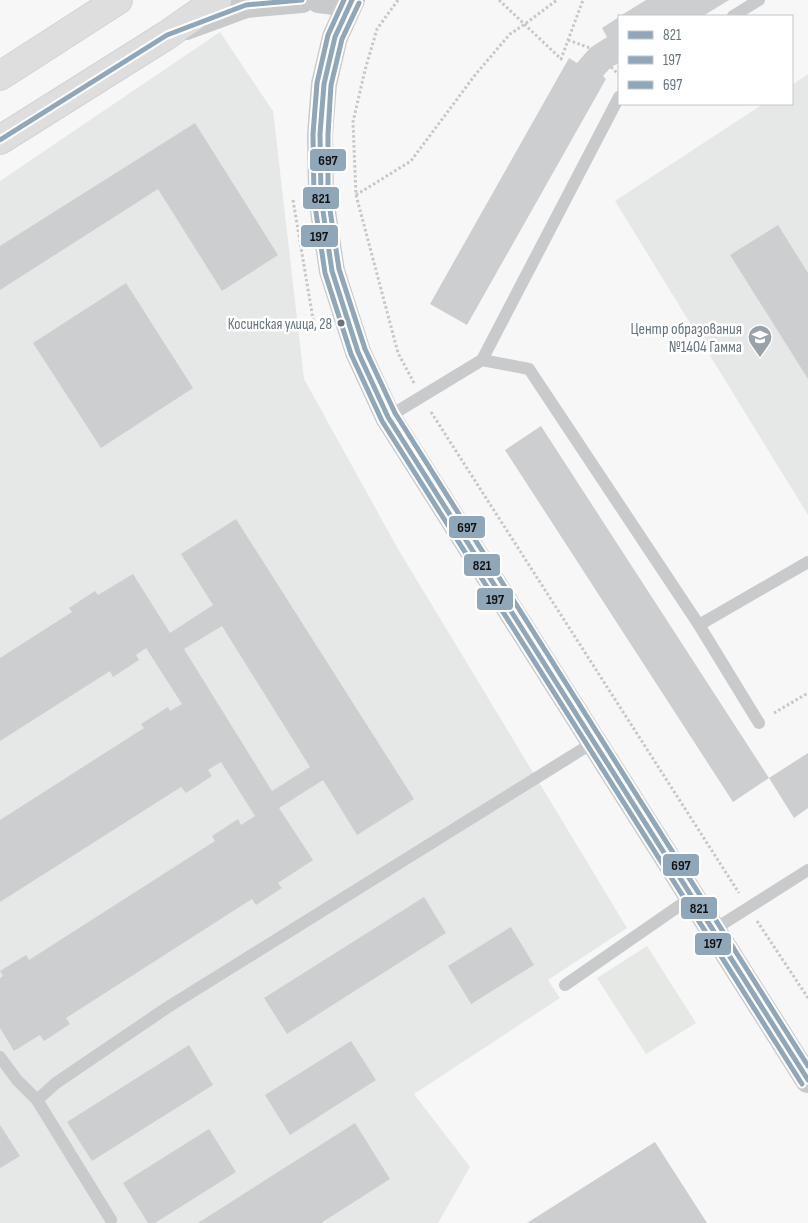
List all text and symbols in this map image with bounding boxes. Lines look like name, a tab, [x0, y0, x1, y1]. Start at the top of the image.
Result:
legend	[618, 15, 793, 105]
text: 821	[663, 26, 682, 45]
text: 197	[663, 51, 681, 70]
text: 697	[663, 76, 682, 95]
line badge: 697	[309, 148, 347, 172]
text: 697	[318, 152, 339, 169]
line badge: 821	[302, 186, 340, 210]
text: 821	[312, 190, 331, 207]
line badge: 197	[300, 224, 339, 248]
text: 197	[310, 228, 329, 245]
place label: Косинская улица, 28	[228, 315, 332, 334]
marker: Косинская улица, 28	[336, 318, 346, 328]
place label: Центр образования №1404 Гамма	[630, 320, 742, 357]
school or university icon: Центр образования №1404 Гамма	[747, 324, 773, 358]
line badge: 697	[448, 515, 486, 539]
text: 697	[457, 519, 478, 536]
line badge: 821	[463, 553, 501, 577]
text: 821	[473, 557, 492, 574]
line badge: 197	[476, 587, 514, 611]
text: 197	[486, 591, 505, 608]
line badge: 697	[662, 853, 700, 877]
text: 697	[671, 857, 692, 874]
line badge: 821	[680, 896, 718, 920]
text: 821	[690, 900, 709, 917]
line badge: 197	[694, 932, 732, 956]
text: 197	[704, 935, 723, 952]

